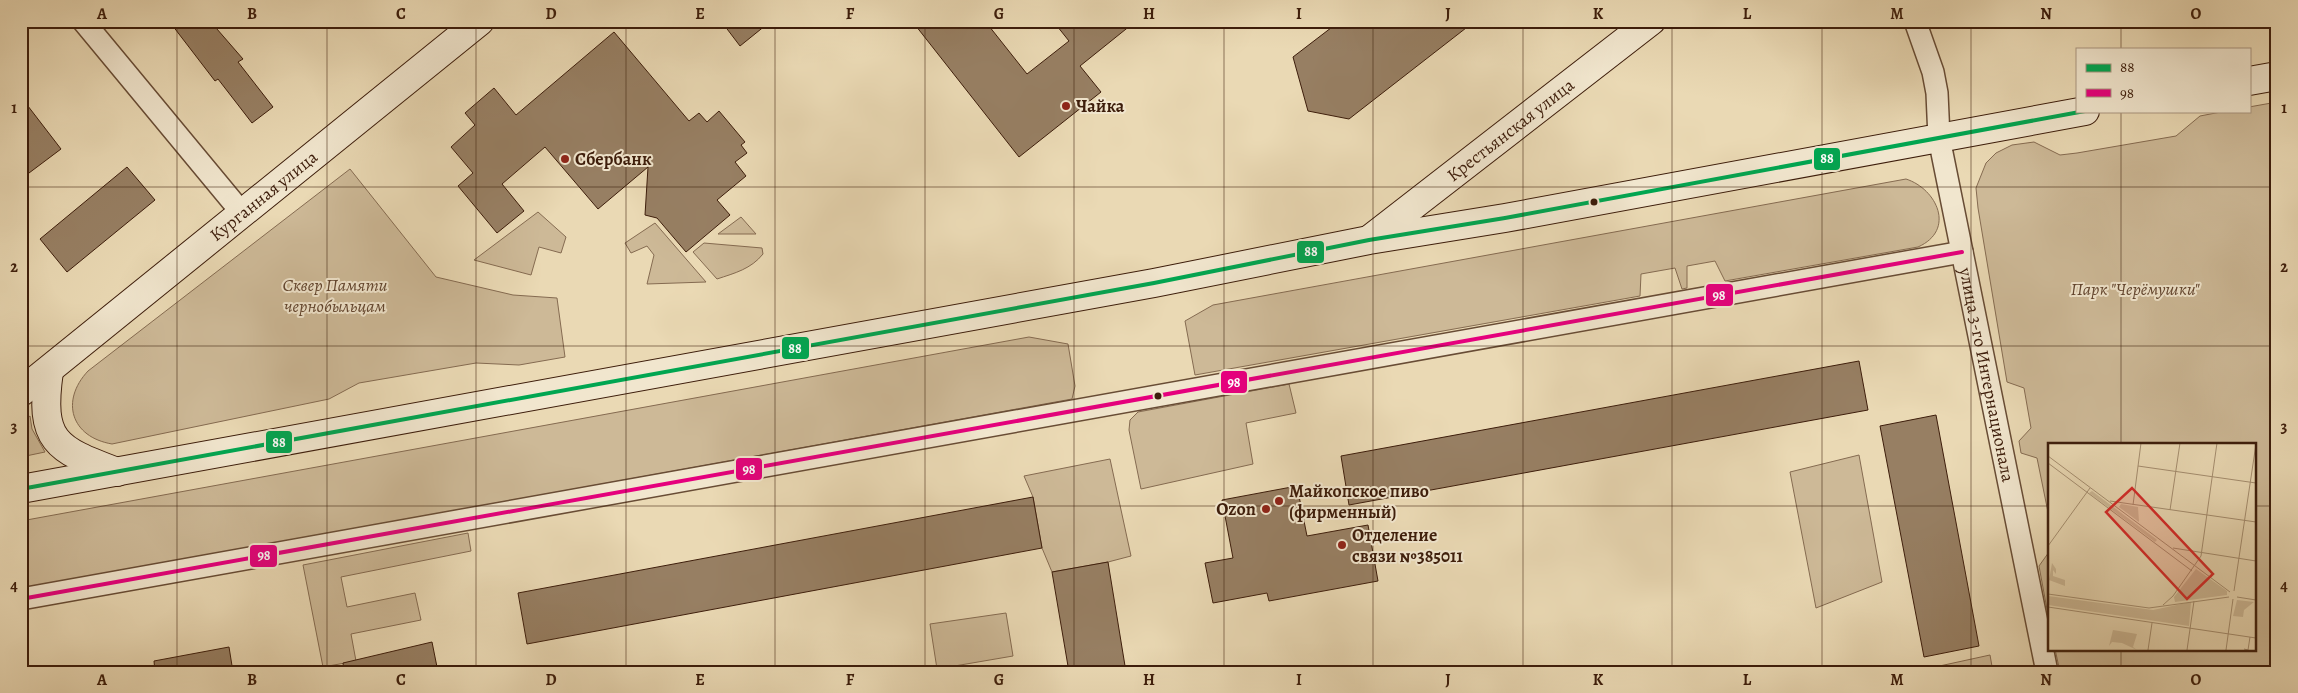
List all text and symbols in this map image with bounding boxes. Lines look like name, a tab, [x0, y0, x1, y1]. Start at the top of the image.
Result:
text: A	[96, 3, 108, 25]
text: B	[247, 3, 257, 25]
text: C	[396, 3, 406, 25]
text: D	[545, 3, 557, 25]
text: E	[695, 3, 705, 25]
text: F	[846, 3, 855, 25]
text: G	[994, 3, 1004, 25]
text: H	[1143, 3, 1155, 25]
text: I	[1296, 3, 1302, 25]
text: J	[1445, 3, 1451, 25]
text: K	[1593, 3, 1604, 25]
text: L	[1743, 3, 1752, 25]
text: M	[1890, 3, 1904, 25]
text: N	[2040, 3, 2052, 25]
text: O	[2191, 3, 2202, 25]
legend	[2076, 48, 2250, 112]
text: 88	[2120, 57, 2135, 77]
street label: Крестьянская улица	[1442, 72, 1580, 187]
text: 98	[2120, 83, 2134, 103]
place label: Чайка	[1076, 94, 1125, 118]
text: 1	[11, 97, 17, 119]
text: 1	[2281, 97, 2287, 119]
marker: Чайка	[1060, 100, 1072, 112]
street label: Курганная улица	[205, 145, 323, 247]
place label: Сбербанк	[575, 147, 652, 171]
line badge: 88	[1813, 147, 1841, 171]
text: 88	[1820, 149, 1834, 168]
marker: Сбербанк	[559, 153, 571, 165]
unlabelled marker	[1589, 197, 1599, 207]
line badge: 88	[1296, 240, 1325, 264]
text: 88	[1304, 242, 1318, 261]
text: 2	[10, 256, 18, 278]
text: 2	[2280, 256, 2288, 278]
street label: улица 3-го Интернационала	[1953, 264, 2020, 485]
park label: Сквер Памяти чернобыльцам	[282, 273, 388, 318]
park label: Парк "Черёмушки"	[2070, 277, 2200, 301]
line badge: 98	[1705, 283, 1734, 307]
text: 98	[1712, 286, 1726, 305]
line badge: 88	[781, 336, 810, 360]
text: 88	[788, 339, 802, 358]
line badge: 98	[1220, 370, 1248, 394]
text: 98	[1227, 373, 1241, 392]
unlabelled marker	[1153, 391, 1163, 401]
text: 3	[11, 416, 18, 438]
text: 3	[2281, 416, 2288, 438]
line badge: 88	[265, 430, 293, 454]
text: 88	[272, 433, 286, 452]
inset map	[2048, 443, 2256, 650]
line badge: 98	[735, 457, 763, 481]
text: 98	[742, 460, 756, 479]
place label: Майкопское пиво (фирменный)	[1289, 479, 1429, 524]
marker: Майкопское пиво (фирменный)	[1273, 495, 1285, 507]
place label: Ozon	[1216, 497, 1256, 521]
marker: Ozon	[1260, 503, 1272, 515]
place label: Отделение связи №385011	[1352, 523, 1463, 568]
marker: Отделение связи №385011	[1336, 539, 1348, 551]
line badge: 98	[249, 544, 278, 568]
text: 98	[257, 546, 271, 565]
text: 4	[10, 575, 18, 597]
text: 4	[2280, 575, 2288, 597]
text: A	[96, 669, 108, 691]
text: B	[247, 669, 257, 691]
text: C	[396, 669, 406, 691]
text: D	[545, 669, 557, 691]
text: E	[695, 669, 705, 691]
text: F	[846, 669, 855, 691]
text: G	[994, 669, 1004, 691]
text: H	[1143, 669, 1155, 691]
text: I	[1296, 669, 1302, 691]
text: J	[1445, 669, 1451, 691]
text: K	[1593, 669, 1604, 691]
text: L	[1743, 669, 1752, 691]
text: M	[1890, 669, 1904, 691]
text: N	[2040, 669, 2052, 691]
text: O	[2191, 669, 2202, 691]

